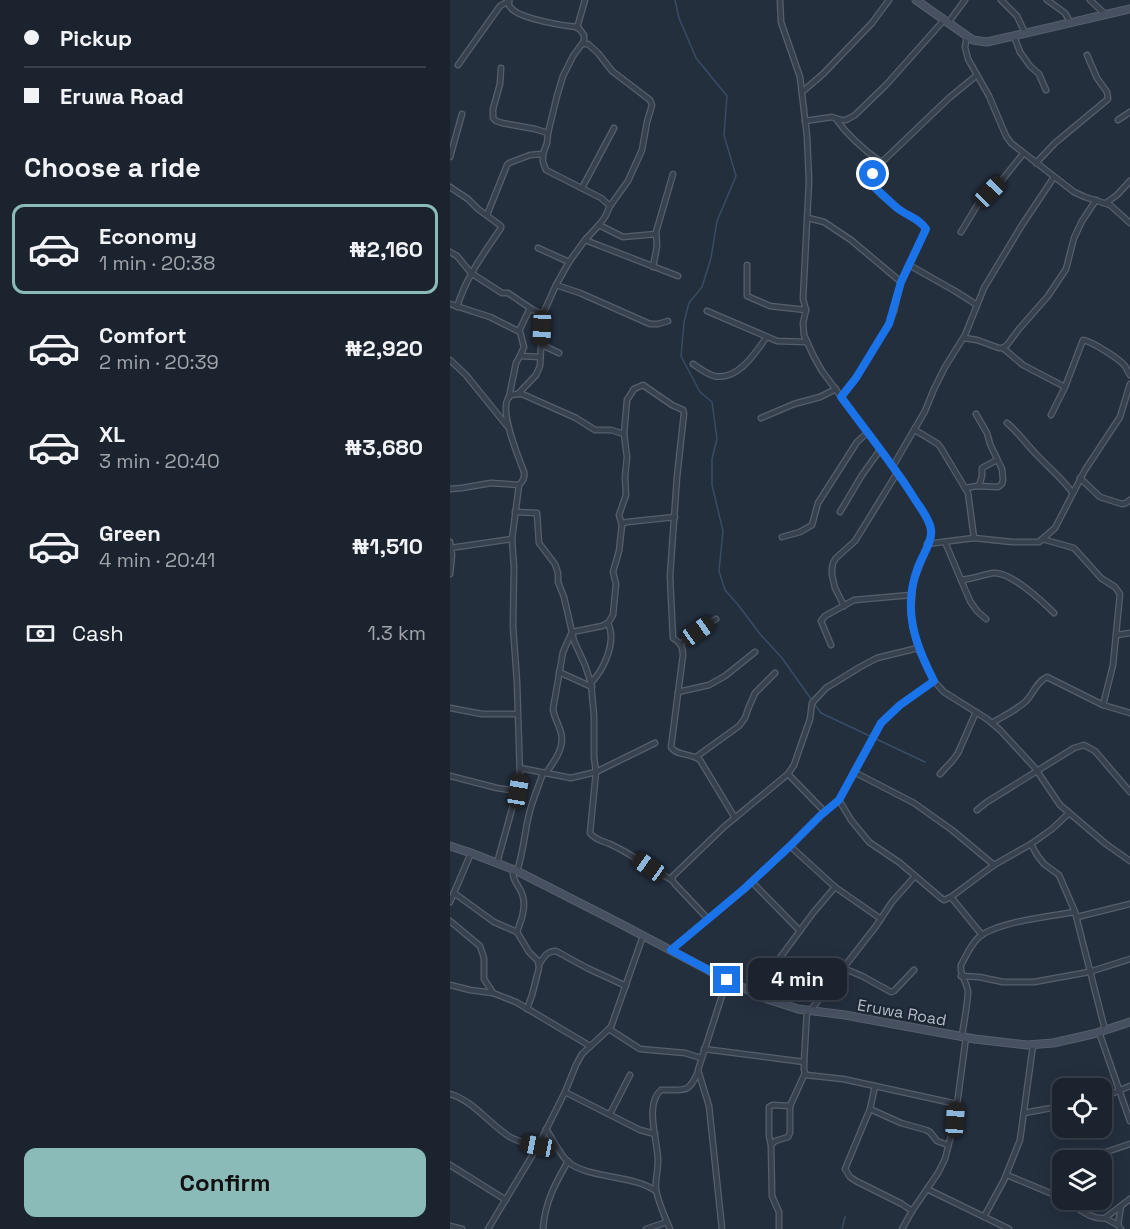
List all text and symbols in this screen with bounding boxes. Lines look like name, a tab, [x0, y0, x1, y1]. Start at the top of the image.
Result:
text: Pickup	[60, 24, 132, 52]
text: Eruwa Road	[60, 82, 184, 110]
text: Choose a ride	[24, 150, 201, 185]
route start	[859, 160, 886, 187]
car	[971, 173, 1009, 211]
icon: car	[27, 222, 81, 276]
text: Economy	[99, 222, 197, 250]
text: ₦2,160	[349, 235, 423, 263]
text: 1 min · 20:38	[99, 250, 215, 276]
car	[532, 310, 552, 346]
icon: car	[27, 321, 81, 375]
text: Comfort	[99, 321, 187, 349]
text: ₦2,920	[345, 334, 423, 362]
text: 2 min · 20:39	[99, 349, 219, 375]
icon: car	[27, 420, 81, 474]
text: XL	[99, 420, 125, 448]
text: ₦3,680	[345, 433, 423, 461]
text: 3 min · 20:40	[99, 448, 220, 474]
icon: car	[27, 519, 81, 573]
text: Green	[99, 519, 161, 547]
text: ₦1,510	[352, 532, 423, 560]
text: 4 min · 20:41	[99, 547, 215, 573]
car	[678, 613, 718, 649]
icon: cash	[24, 617, 57, 650]
text: Cash	[72, 619, 124, 647]
text: 1.3 km	[367, 620, 426, 646]
car	[506, 772, 530, 810]
car	[629, 849, 669, 885]
callout: 4 min	[748, 959, 847, 1001]
route end	[713, 966, 740, 993]
text: 4 min	[771, 966, 824, 992]
street label: Eruwa Road	[856, 994, 948, 1031]
map controls	[1052, 1078, 1112, 1210]
button: locate	[1052, 1078, 1112, 1138]
car	[945, 1101, 965, 1139]
car	[519, 1134, 557, 1158]
button: Confirm	[24, 1148, 426, 1217]
button: layers	[1052, 1150, 1112, 1210]

